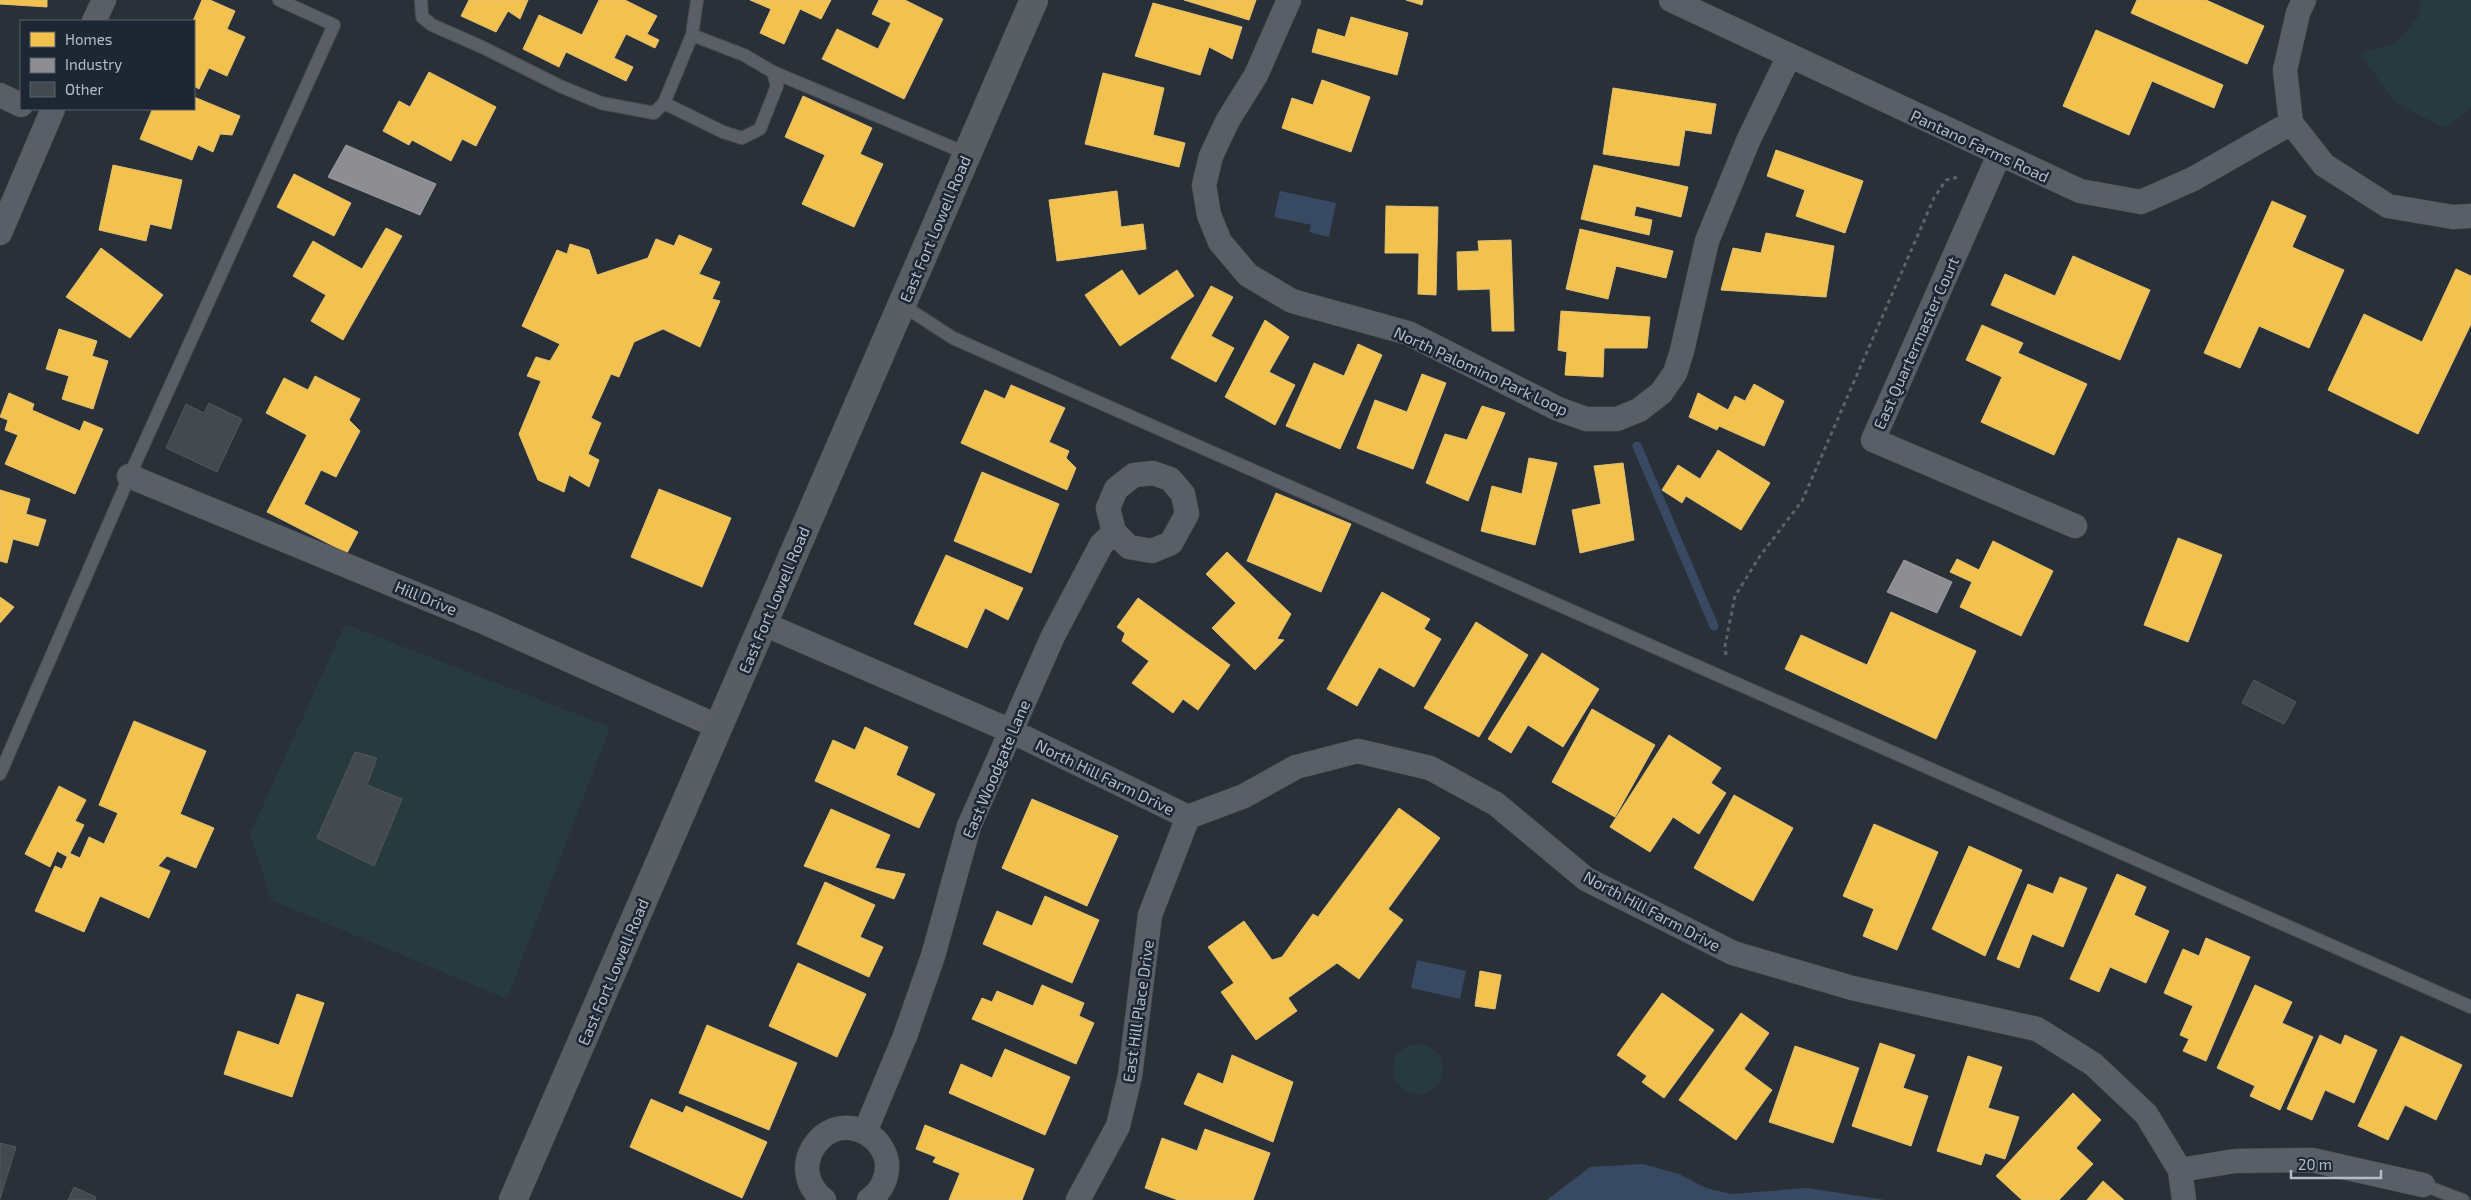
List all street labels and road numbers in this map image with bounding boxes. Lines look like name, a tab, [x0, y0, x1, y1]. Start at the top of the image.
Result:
street label: Pantano Farms Road	[1908, 105, 2052, 186]
street label: East Fort Lowell Road	[895, 153, 974, 305]
street label: East Quartermaster Court	[1869, 254, 1963, 432]
street label: North Palomino Park Loop	[1391, 322, 1571, 419]
street label: East Fort Lowell Road	[734, 524, 813, 676]
street label: Hill Drive	[392, 576, 460, 619]
street label: East Woodgate Lane	[958, 697, 1033, 841]
street label: North Hill Farm Drive	[1033, 735, 1178, 818]
street label: North Hill Farm Drive	[1581, 866, 1724, 955]
street label: East Fort Lowell Road	[573, 896, 652, 1048]
street label: East Hill Place Drive	[1118, 938, 1157, 1083]

